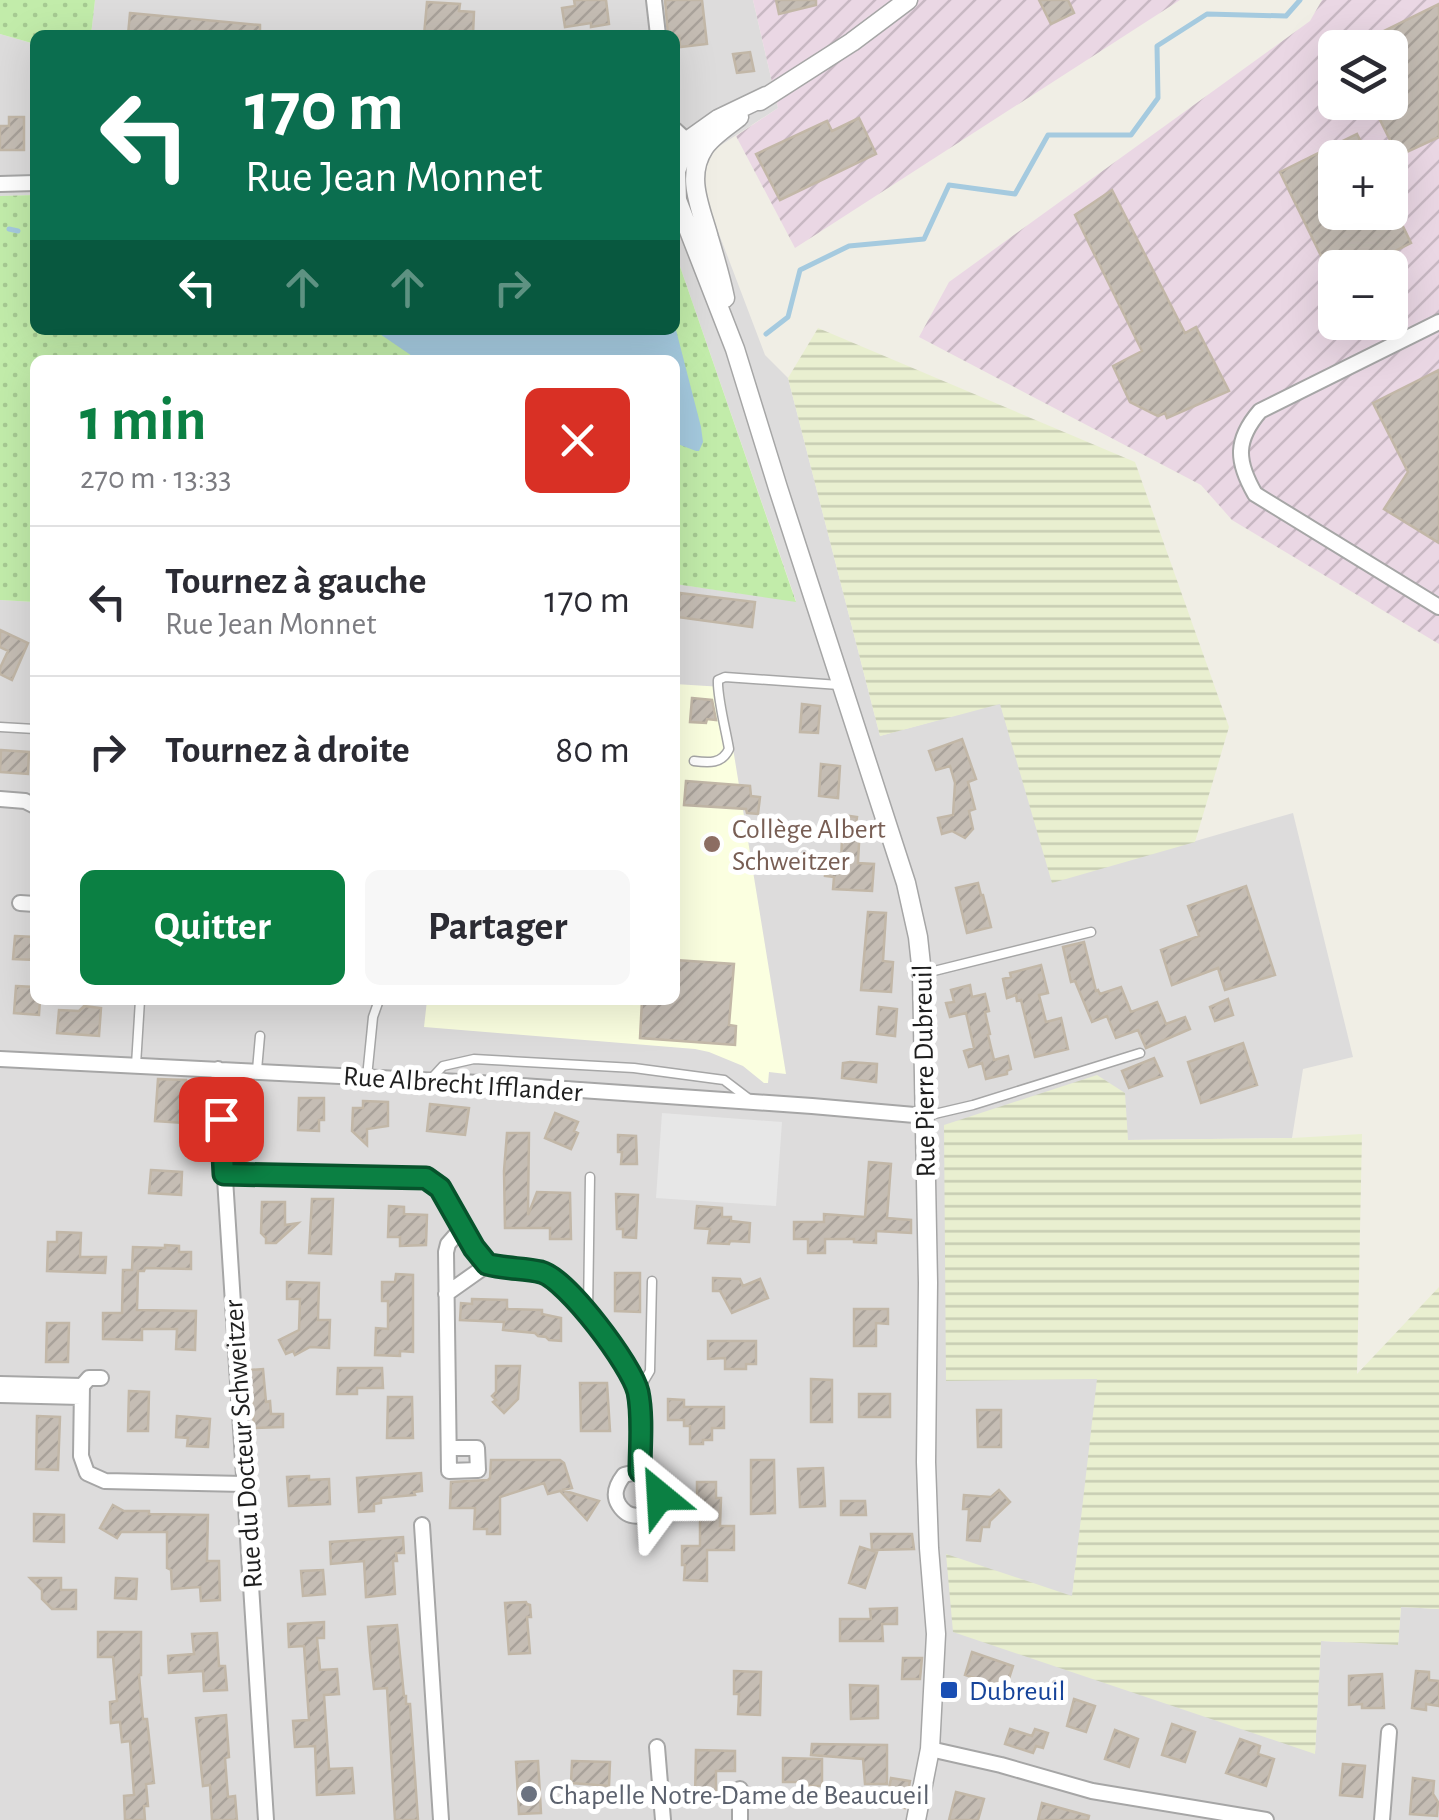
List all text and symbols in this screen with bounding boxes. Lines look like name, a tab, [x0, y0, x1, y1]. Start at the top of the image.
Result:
map controls	[1318, 30, 1408, 340]
button: layers	[1318, 30, 1408, 120]
icon: left	[80, 70, 210, 200]
text: 170 m	[245, 73, 404, 143]
button: +	[1318, 140, 1408, 230]
text: Rue Jean Monnet	[245, 155, 542, 200]
button: −	[1318, 250, 1408, 340]
icon: left	[170, 260, 225, 315]
icon: ahead	[275, 260, 330, 315]
icon: ahead	[380, 260, 435, 315]
icon: right	[485, 260, 540, 315]
button: close	[525, 388, 630, 493]
text: 1 min	[80, 391, 206, 451]
text: 270 m · 13:33	[80, 462, 231, 494]
text: Tournez à gauche	[165, 563, 427, 601]
icon: left	[80, 574, 135, 629]
text: 170 m	[544, 582, 630, 620]
text: Rue Jean Monnet	[165, 608, 376, 640]
icon: right	[80, 724, 135, 779]
text: Tournez à droite	[165, 732, 410, 770]
text: 80 m	[555, 732, 630, 770]
place label: Collège Albert Schweitzer	[732, 816, 886, 876]
marker: Collège Albert Schweitzer	[701, 833, 723, 855]
button: Quitter	[80, 870, 345, 985]
button: Partager	[365, 870, 630, 985]
street label: Rue Pierre Dubreuil	[909, 964, 941, 1178]
street label: Rue Albrecht Ifflander	[342, 1063, 584, 1107]
pin	[179, 1077, 264, 1162]
icon: arrive	[194, 1092, 249, 1147]
street label: Rue du Docteur Schweitzer	[220, 1298, 268, 1589]
position arrow	[608, 1444, 712, 1548]
place label: Dubreuil	[969, 1678, 1065, 1706]
marker: Dubreuil	[938, 1679, 960, 1701]
place label: Chapelle Notre-Dame de Beaucueil	[549, 1782, 930, 1810]
marker: Chapelle Notre-Dame de Beaucueil	[518, 1783, 540, 1805]

